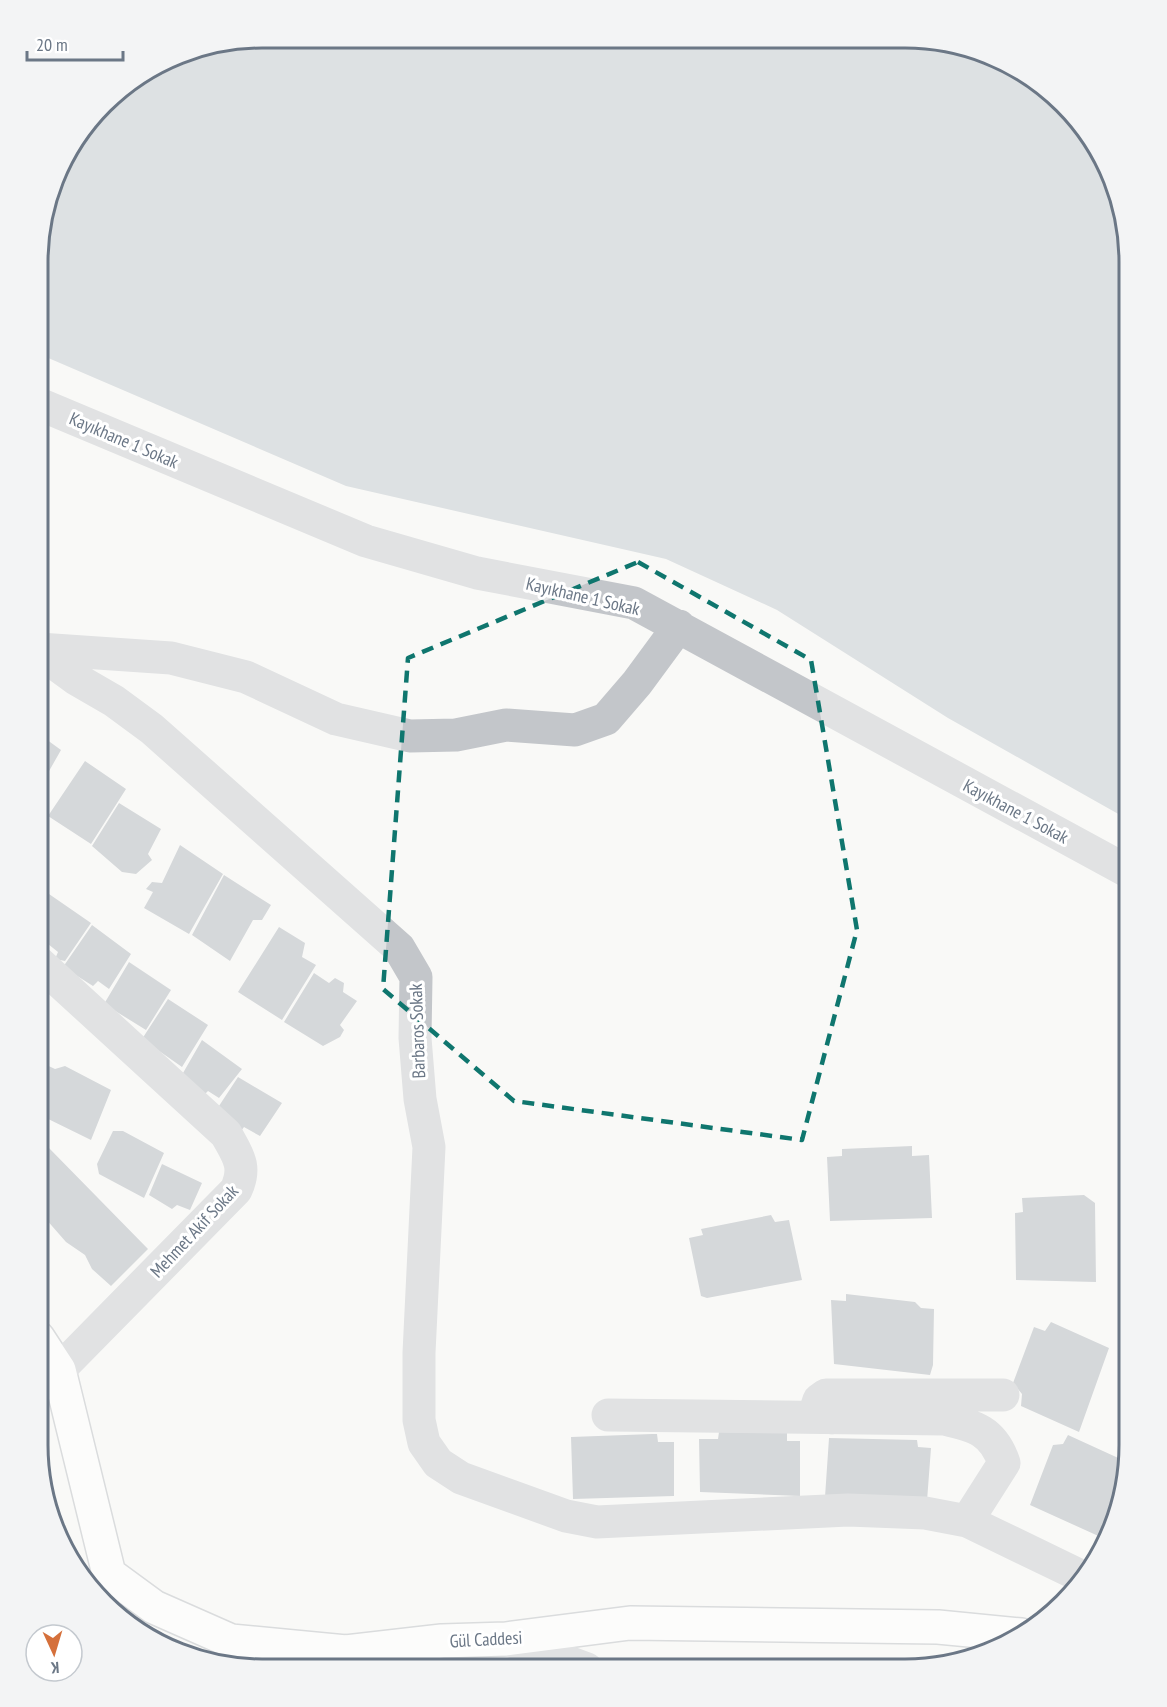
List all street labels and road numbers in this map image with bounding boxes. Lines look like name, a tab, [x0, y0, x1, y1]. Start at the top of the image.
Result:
street label: Kayıkhane 1 Sokak	[66, 407, 182, 473]
street label: Kayıkhane 1 Sokak	[524, 572, 642, 620]
street label: Kayıkhane 1 Sokak	[959, 774, 1073, 848]
street label: Barbaros Sokak	[404, 983, 430, 1079]
street label: Mehmet Akif Sokak	[145, 1180, 243, 1282]
street label: Gül Caddesi	[449, 1626, 523, 1652]

